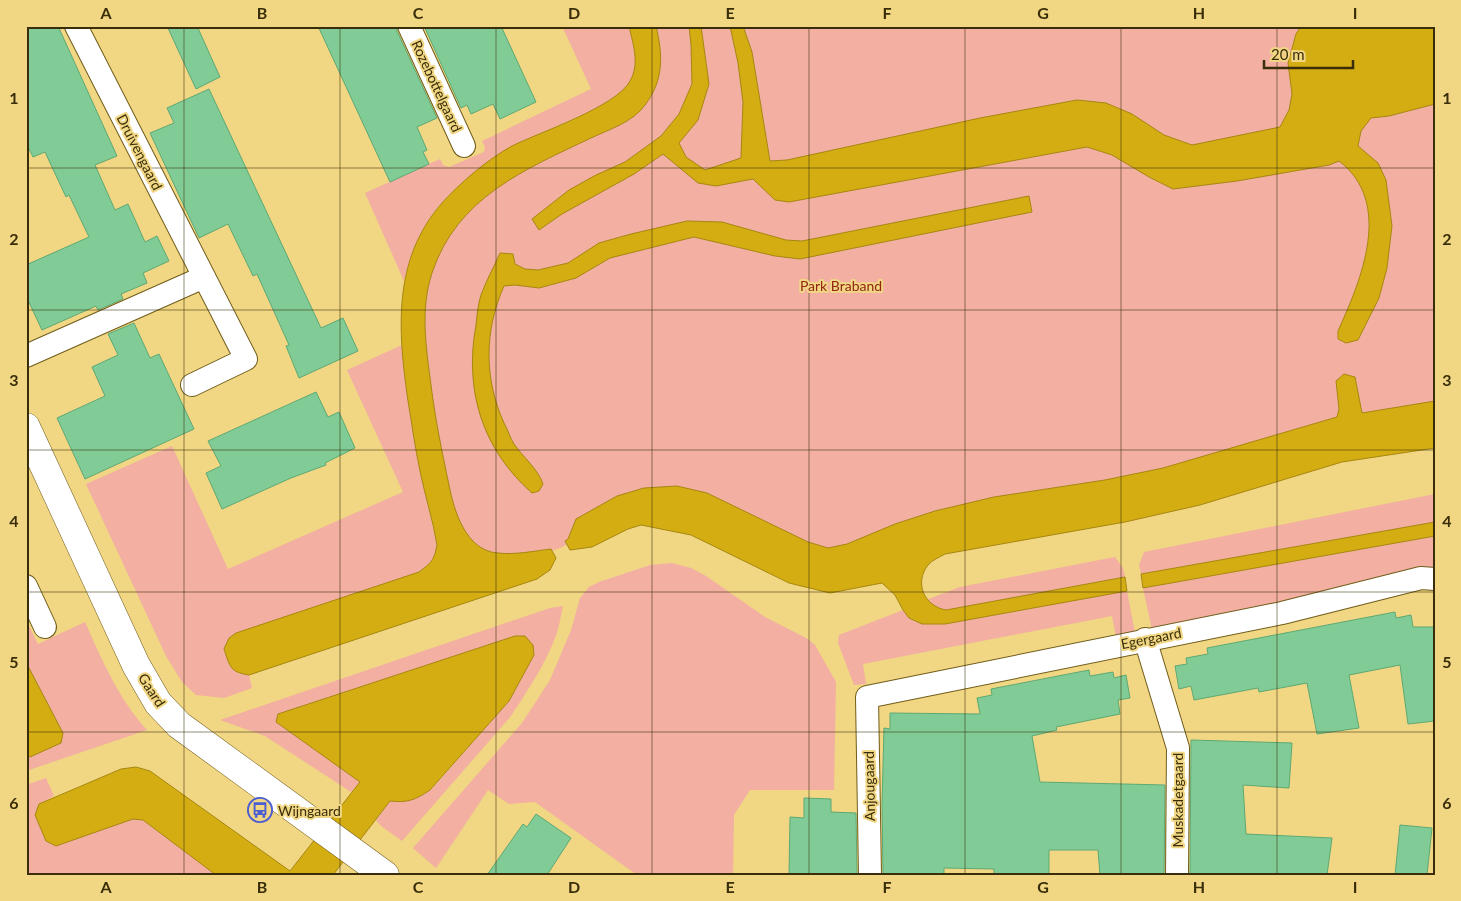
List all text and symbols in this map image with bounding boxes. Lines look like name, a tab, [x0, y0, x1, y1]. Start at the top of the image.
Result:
text: A	[99, 3, 112, 22]
text: B	[257, 3, 267, 22]
text: C	[413, 3, 424, 22]
text: D	[568, 3, 580, 22]
text: E	[725, 3, 735, 22]
text: F	[882, 3, 892, 22]
text: G	[1037, 3, 1049, 22]
text: H	[1193, 3, 1205, 22]
text: I	[1353, 3, 1357, 22]
street label: Rozebottelgaard	[408, 37, 466, 135]
scale bar	[1264, 38, 1352, 70]
text: 20 m	[1271, 45, 1305, 63]
text: 1	[9, 88, 19, 107]
text: 1	[1442, 88, 1452, 107]
street label: Druivengaard	[114, 111, 166, 193]
text: 2	[9, 229, 19, 248]
text: 2	[1442, 229, 1452, 248]
park label: Park Braband	[800, 277, 882, 294]
text: 3	[9, 370, 19, 389]
text: 3	[1442, 370, 1452, 389]
text: 4	[9, 511, 19, 530]
text: 4	[1442, 511, 1452, 530]
street label: Egergaard	[1119, 624, 1183, 652]
text: 5	[9, 652, 19, 671]
text: 5	[1442, 652, 1452, 671]
street label: Gaard	[135, 670, 169, 710]
street label: Anjougaard	[860, 751, 878, 821]
street label: Muskadetgaard	[1169, 753, 1186, 847]
text: 6	[9, 793, 19, 812]
text: 6	[1442, 793, 1452, 812]
bus stop icon: Wijngaard	[247, 797, 273, 823]
place label: Wijngaard	[278, 802, 341, 819]
text: A	[99, 877, 112, 896]
text: B	[257, 877, 267, 896]
text: C	[413, 877, 424, 896]
text: D	[568, 877, 580, 896]
text: E	[725, 877, 735, 896]
text: F	[882, 877, 892, 896]
text: G	[1037, 877, 1049, 896]
text: H	[1193, 877, 1205, 896]
text: I	[1353, 877, 1357, 896]

